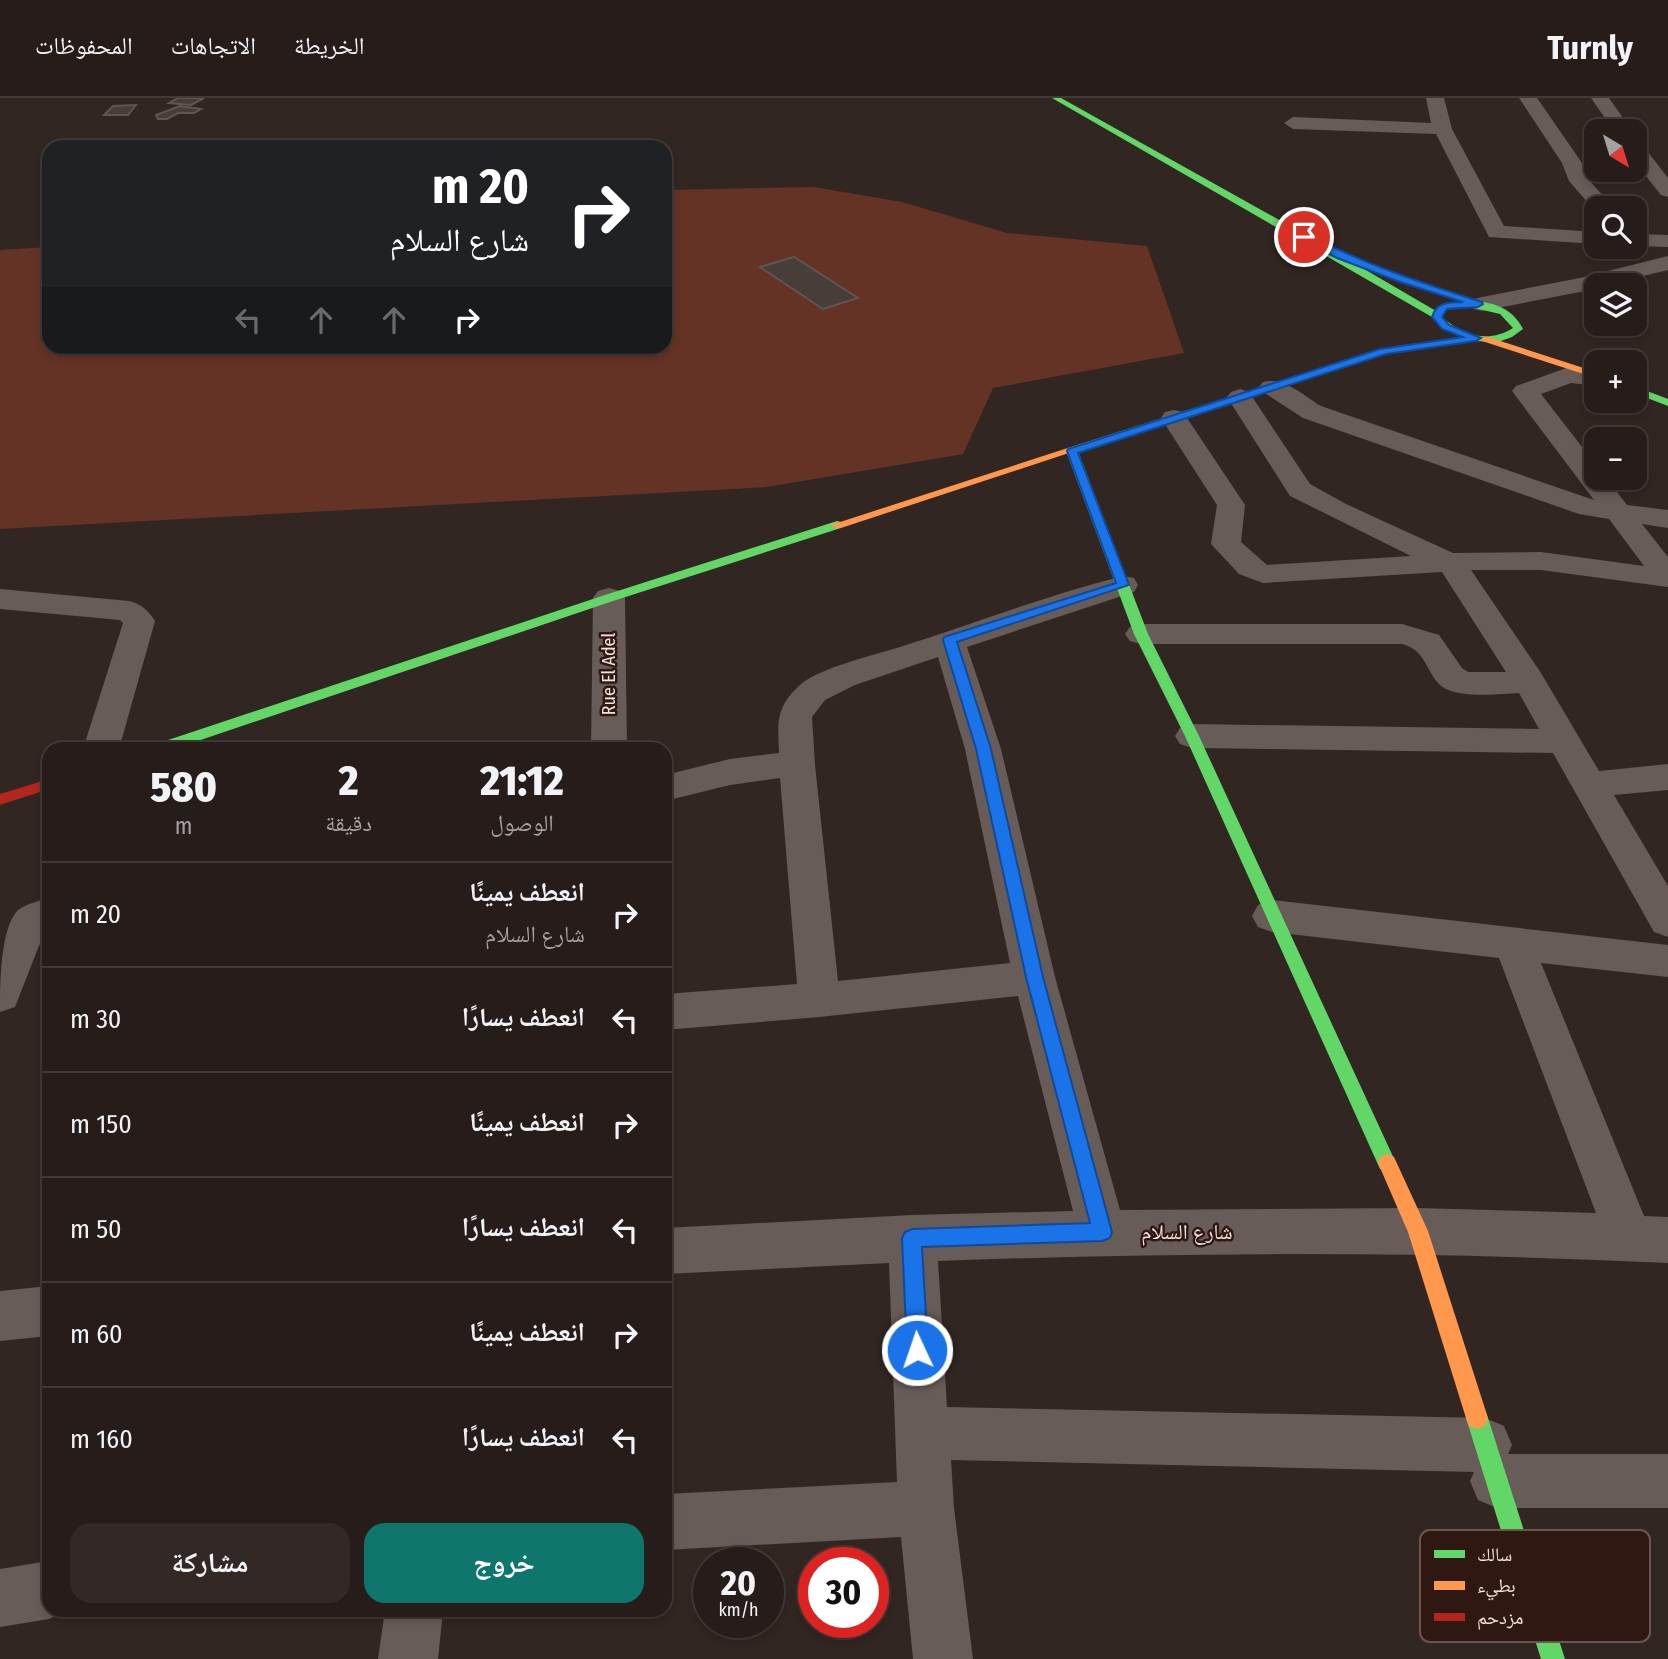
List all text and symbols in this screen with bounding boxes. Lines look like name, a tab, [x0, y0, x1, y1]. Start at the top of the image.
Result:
text: Turnly	[1547, 28, 1633, 68]
text: المحفوظات	[35, 32, 133, 60]
text: الاتجاهات	[171, 32, 256, 60]
text: الخريطة	[294, 32, 365, 60]
north arrow	[1584, 119, 1647, 182]
map controls	[1584, 119, 1647, 490]
text: 20 m	[432, 157, 529, 216]
icon: right	[553, 168, 644, 259]
button: search	[1584, 196, 1647, 259]
pin	[1274, 207, 1334, 267]
icon: arrive	[1285, 218, 1323, 256]
text: شارع السلام	[390, 221, 529, 259]
button: layers	[1584, 273, 1647, 336]
icon: left	[229, 301, 267, 339]
icon: ahead	[302, 301, 340, 339]
icon: ahead	[375, 301, 413, 339]
icon: right	[448, 301, 486, 339]
button: +	[1584, 350, 1647, 413]
button: −	[1584, 427, 1647, 490]
street label: Rue El Adel	[598, 633, 620, 715]
text: 2	[339, 756, 359, 806]
text: 21:12	[480, 756, 564, 806]
text: 580	[150, 762, 217, 812]
text: دقيقة	[325, 809, 372, 837]
text: الوصول	[490, 809, 554, 837]
text: m	[175, 812, 192, 840]
text: انعطف يمينًا	[469, 877, 585, 908]
icon: right	[606, 896, 644, 934]
text: 20 m	[70, 899, 121, 930]
text: شارع السلام	[485, 920, 585, 948]
icon: left	[606, 1001, 644, 1039]
text: انعطف يسارًا	[462, 1002, 585, 1033]
text: 30 m	[70, 1004, 121, 1035]
icon: right	[606, 1106, 644, 1144]
text: انعطف يمينًا	[469, 1107, 585, 1138]
text: 150 m	[70, 1109, 132, 1140]
icon: left	[606, 1211, 644, 1249]
text: انعطف يسارًا	[462, 1212, 585, 1243]
text: 50 m	[70, 1214, 122, 1245]
street label: شارع السلام	[1141, 1219, 1233, 1246]
position arrow	[880, 1313, 954, 1387]
icon: right	[606, 1316, 644, 1354]
text: انعطف يمينًا	[469, 1317, 585, 1348]
text: 60 m	[70, 1319, 123, 1350]
icon: left	[606, 1421, 644, 1459]
text: انعطف يسارًا	[462, 1422, 585, 1453]
text: 160 m	[70, 1424, 133, 1455]
button: مشاركة	[70, 1523, 350, 1603]
button: خروج	[364, 1523, 644, 1603]
legend	[1420, 1530, 1650, 1642]
text: سالك	[1477, 1543, 1512, 1566]
speed limit sign: 30	[798, 1547, 889, 1638]
text: 20	[721, 1562, 756, 1604]
text: بطيء	[1477, 1574, 1516, 1601]
text: km/h	[718, 1599, 759, 1621]
text: مزدحم	[1477, 1606, 1523, 1630]

